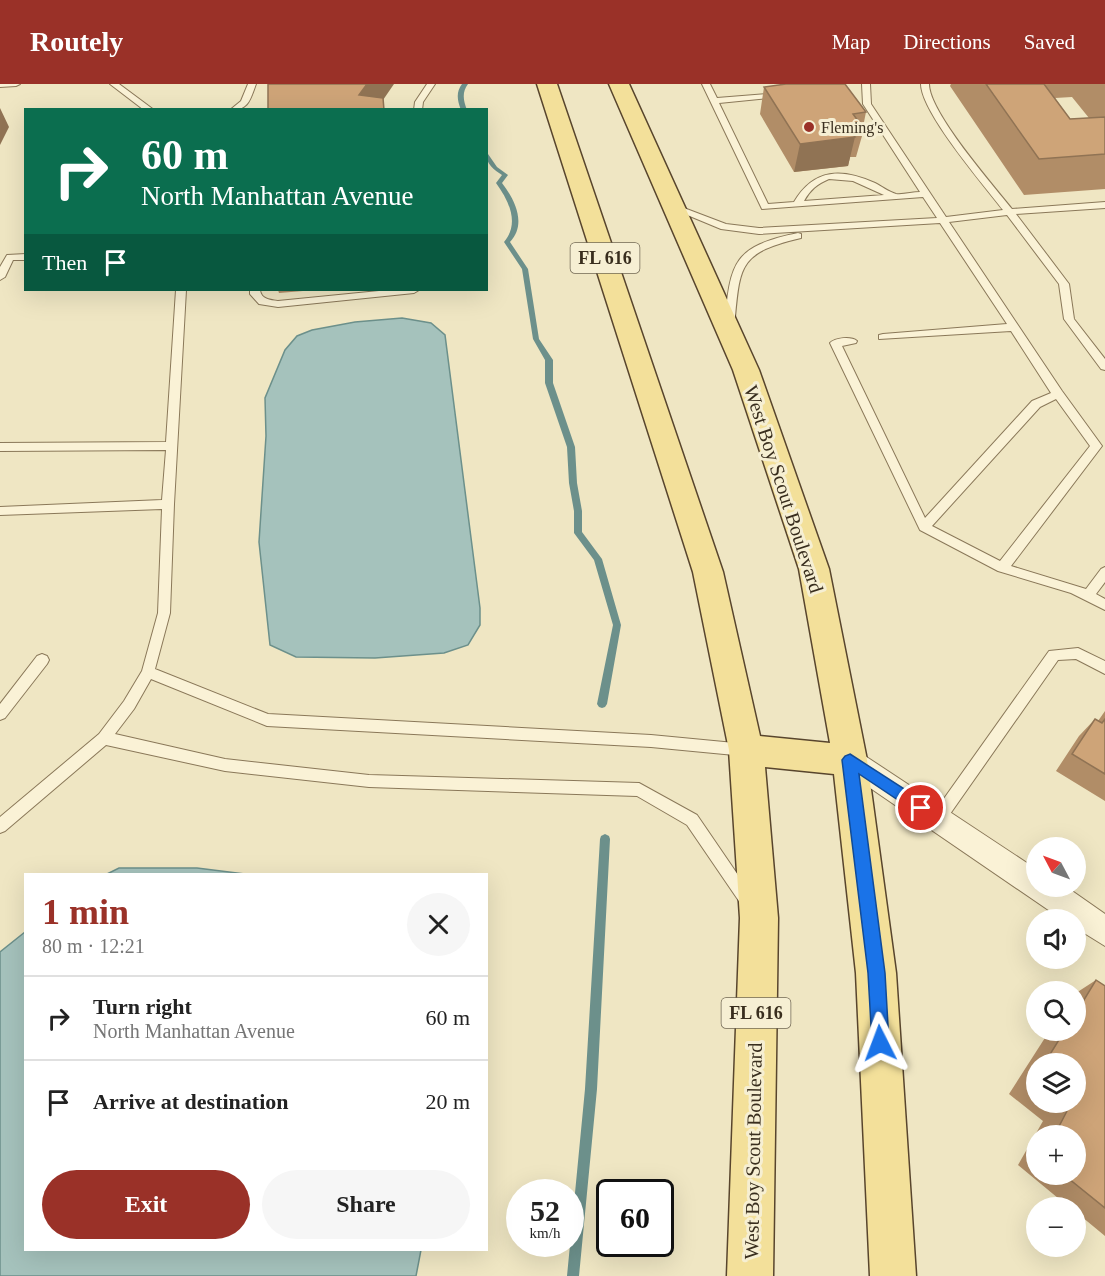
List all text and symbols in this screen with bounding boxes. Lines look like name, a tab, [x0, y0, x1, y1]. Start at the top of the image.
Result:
text: Routely	[30, 26, 123, 57]
text: Map	[832, 30, 870, 54]
text: Directions	[903, 30, 991, 54]
text: Saved	[1024, 30, 1075, 54]
place label: Fleming's	[821, 119, 883, 137]
marker: Fleming's	[802, 120, 816, 134]
icon: right	[42, 132, 120, 210]
text: 60 m	[141, 132, 229, 178]
text: North Manhattan Avenue	[141, 181, 413, 211]
road number: FL 616	[570, 243, 640, 273]
icon: arrive	[99, 246, 132, 279]
text: Then	[42, 250, 87, 275]
street label: West Boy Scout Boulevard	[739, 383, 828, 596]
pin	[895, 782, 946, 833]
icon: arrive	[904, 791, 937, 824]
north arrow	[1026, 837, 1086, 897]
map controls	[1026, 837, 1086, 1257]
text: 1 min	[42, 892, 129, 932]
button: close	[407, 893, 470, 956]
button: sound	[1026, 909, 1086, 969]
text: 80 m · 12:21	[42, 935, 145, 957]
button: search	[1026, 981, 1086, 1041]
text: Turn right	[93, 994, 192, 1019]
road number: FL 616	[722, 998, 790, 1028]
icon: right	[42, 1002, 75, 1035]
text: 60 m	[425, 1005, 470, 1030]
position arrow	[848, 1011, 912, 1075]
text: North Manhattan Avenue	[93, 1020, 295, 1042]
street label: West Boy Scout Boulevard	[740, 1042, 767, 1260]
button: layers	[1026, 1053, 1086, 1113]
icon: arrive	[42, 1086, 75, 1119]
text: Arrive at destination	[93, 1089, 289, 1114]
text: 20 m	[425, 1089, 470, 1114]
button: +	[1026, 1125, 1086, 1185]
button: Exit	[42, 1170, 250, 1239]
button: Share	[262, 1170, 470, 1239]
speed limit sign: 60	[596, 1179, 674, 1257]
text: 52	[530, 1194, 560, 1227]
button: −	[1026, 1197, 1086, 1257]
text: km/h	[530, 1225, 560, 1241]

